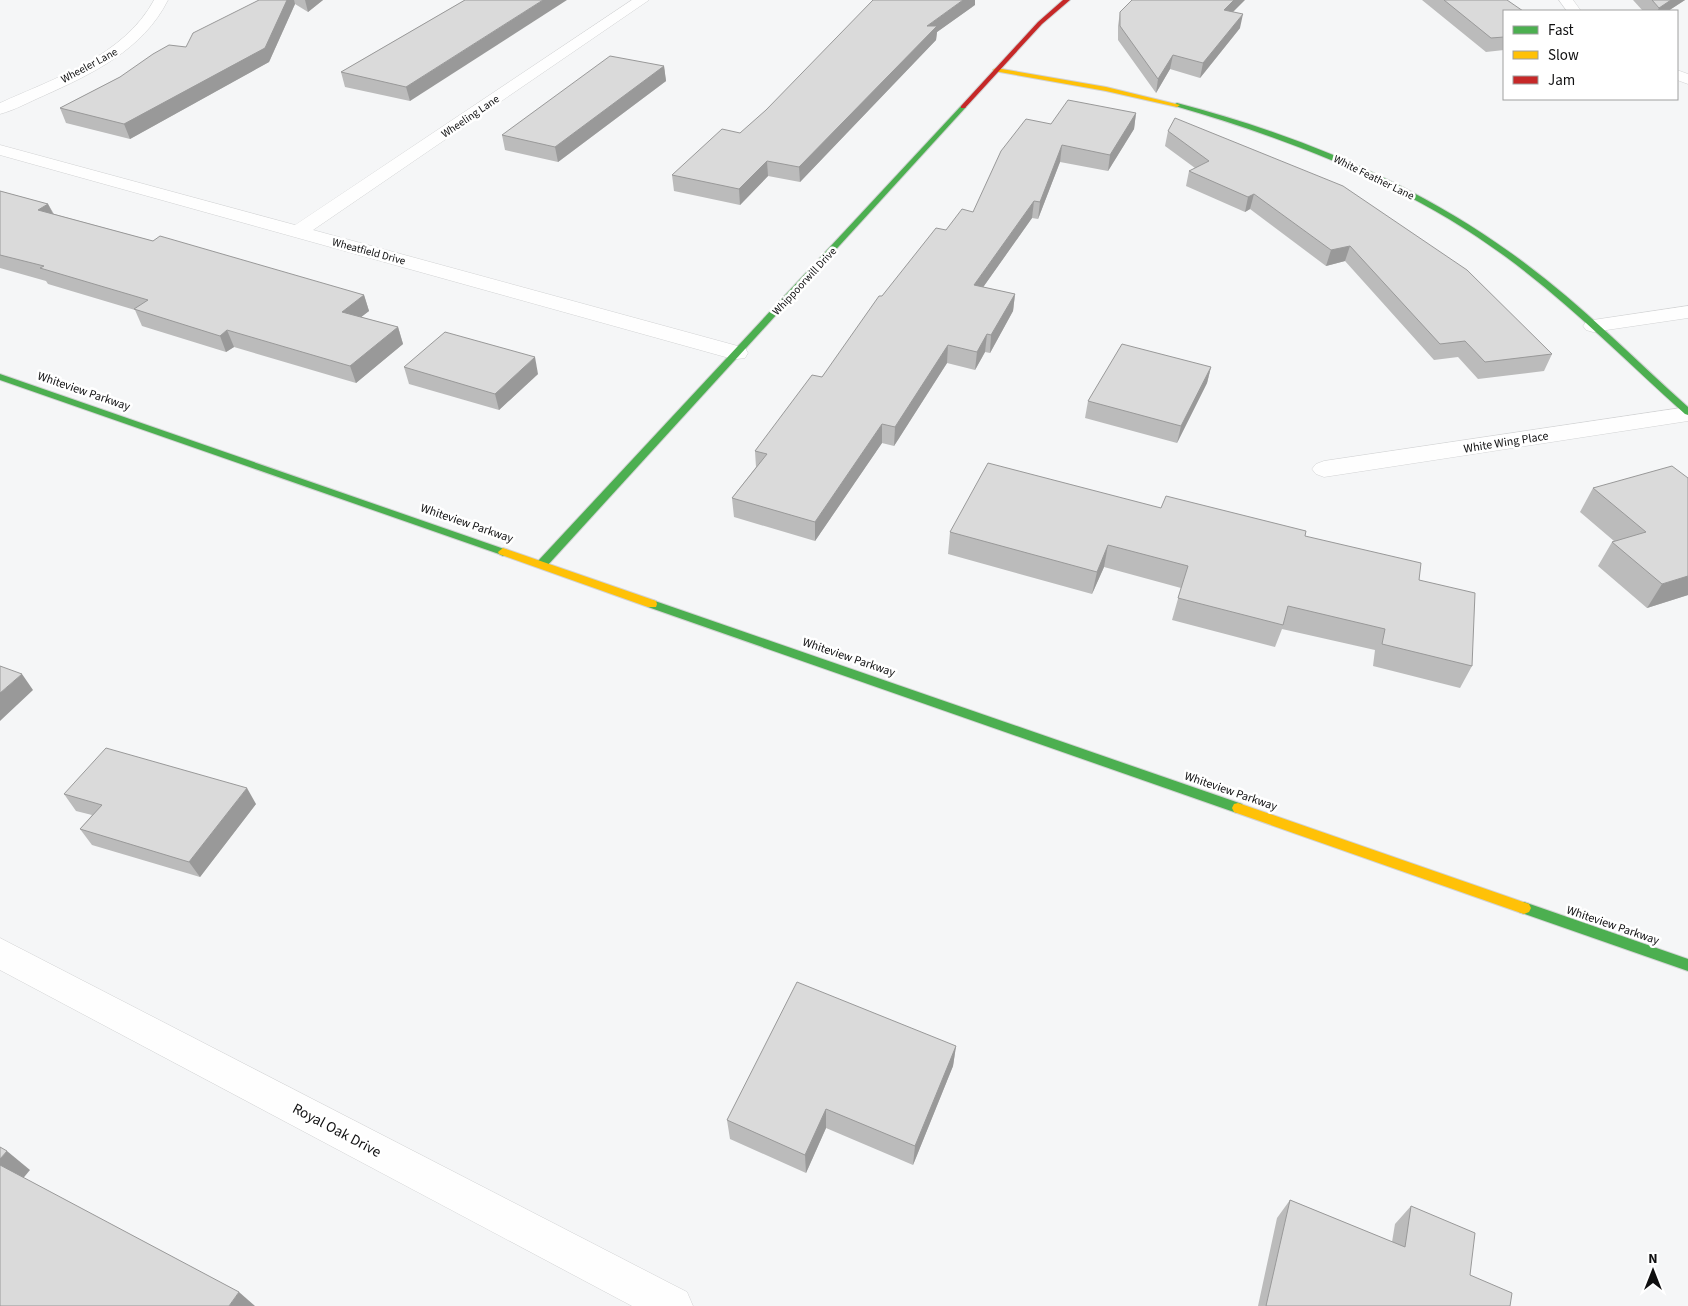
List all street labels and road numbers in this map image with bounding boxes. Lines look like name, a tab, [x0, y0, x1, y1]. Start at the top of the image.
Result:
street label: Wheeler Lane	[58, 44, 121, 87]
street label: Wheeling Lane	[438, 91, 503, 141]
street label: White Feather Lane	[1331, 151, 1417, 204]
street label: Wheatfield Drive	[331, 234, 408, 269]
street label: Whippoorwill Drive	[769, 244, 840, 319]
street label: Whiteview Parkway	[35, 368, 133, 415]
street label: White Wing Place	[1462, 427, 1550, 458]
street label: Whiteview Parkway	[418, 500, 516, 547]
street label: Whiteview Parkway	[800, 634, 898, 681]
street label: Whiteview Parkway	[1182, 768, 1280, 815]
street label: Whiteview Parkway	[1564, 902, 1662, 949]
street label: Royal Oak Drive	[289, 1098, 385, 1163]

